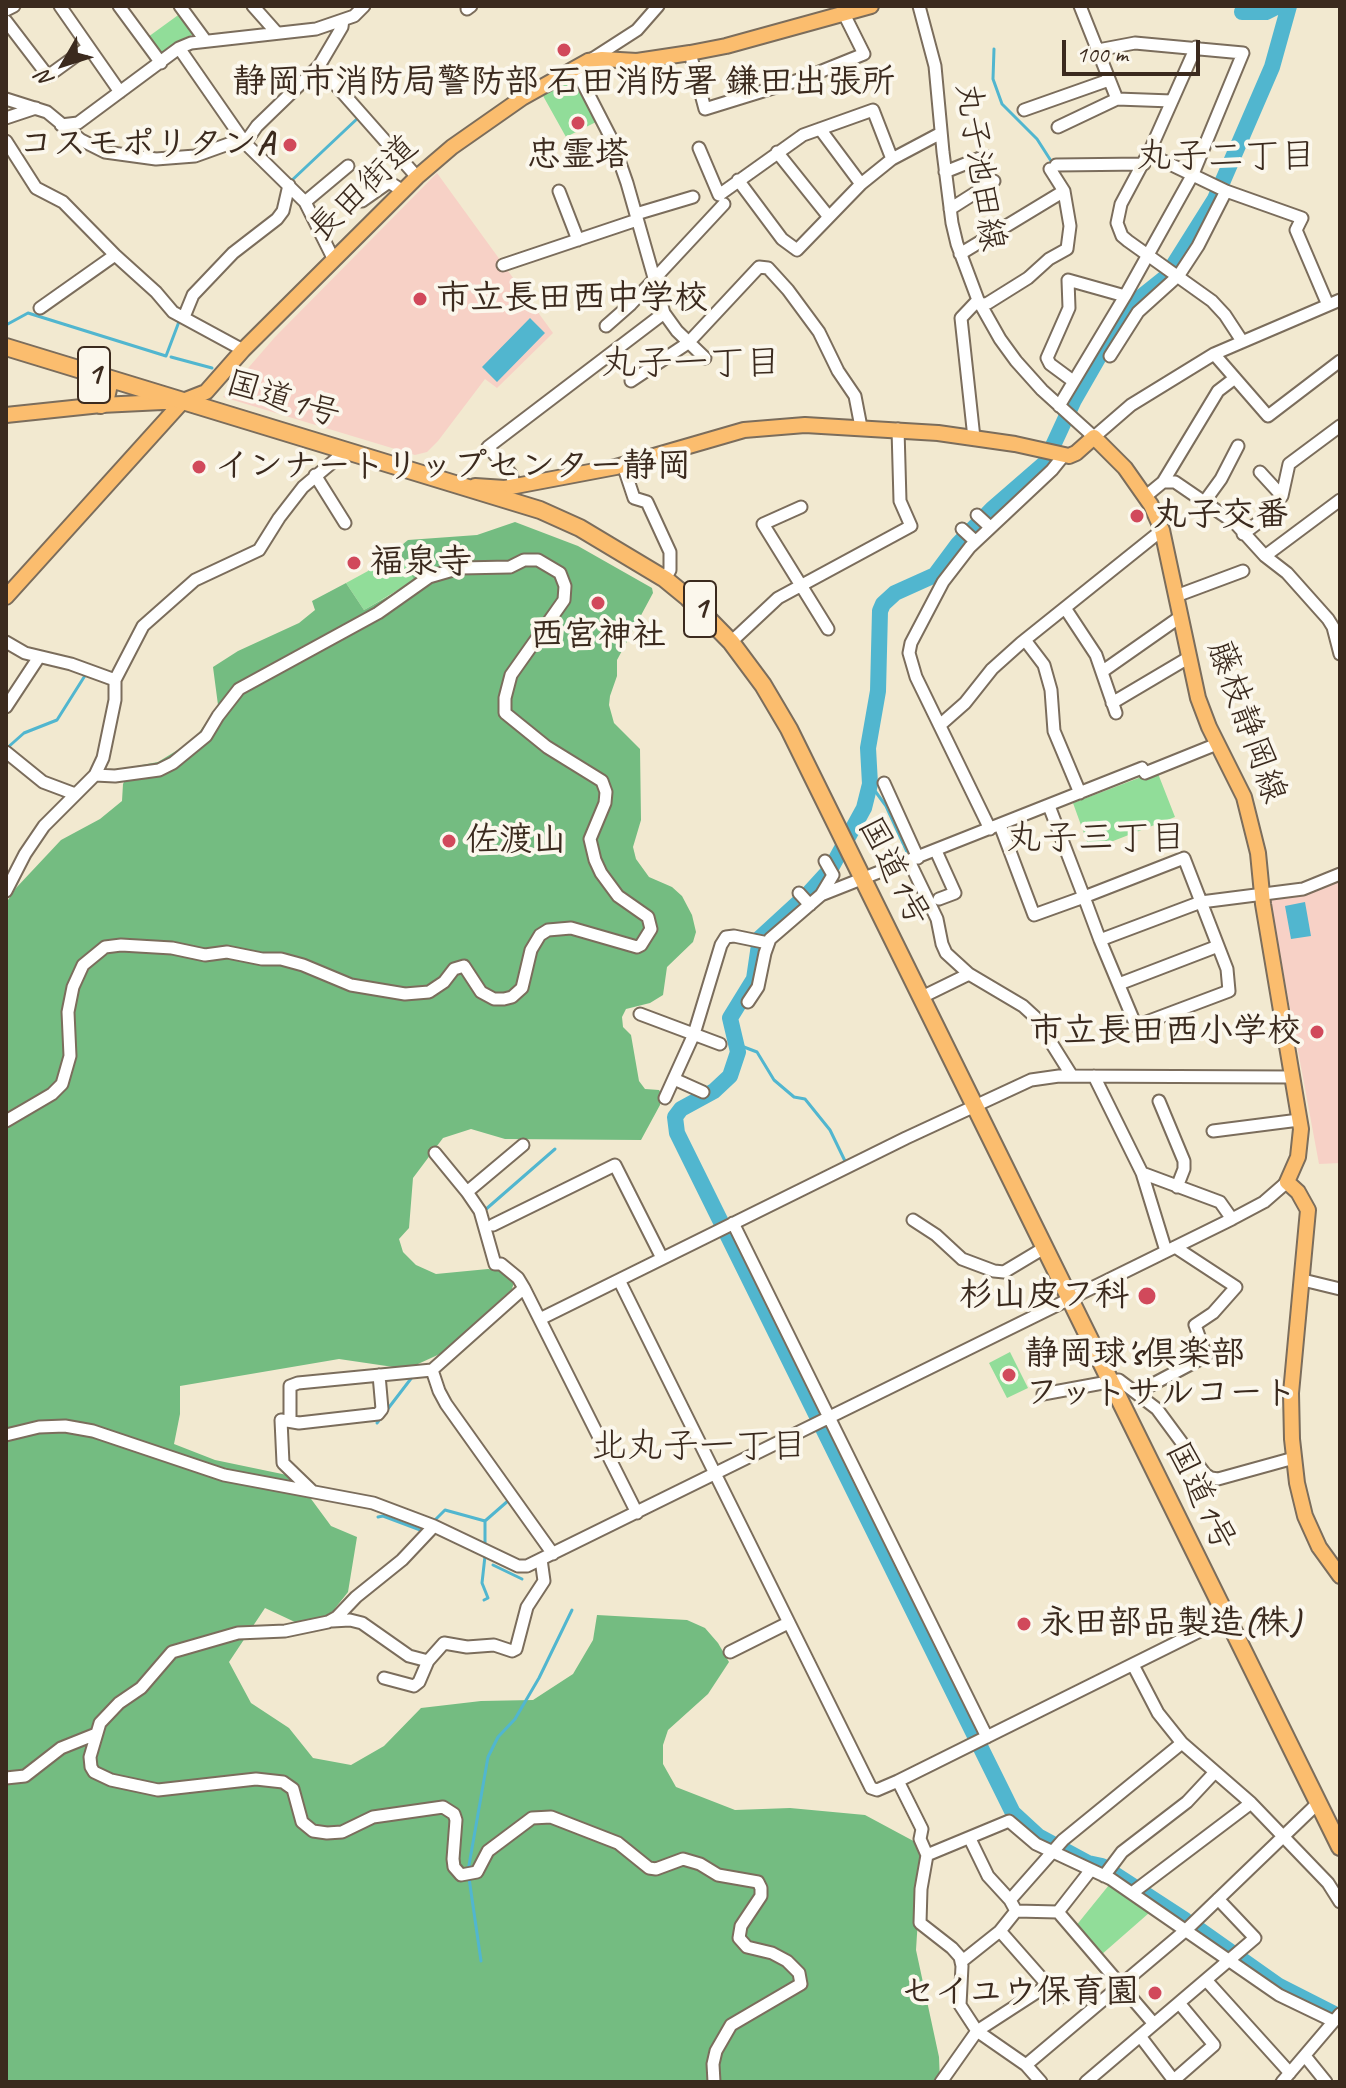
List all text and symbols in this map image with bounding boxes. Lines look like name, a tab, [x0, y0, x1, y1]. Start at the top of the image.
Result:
north arrow	[24, 24, 104, 104]
scale bar	[1066, 24, 1204, 74]
text: 100 m	[1076, 39, 1128, 69]
marker: 静岡市消防局警防部 石田消防署 鎌田出張所	[555, 41, 573, 59]
place label: 静岡市消防局警防部 石田消防署 鎌田出張所	[233, 63, 895, 103]
text: N	[30, 65, 61, 93]
street label: 丸子池田線	[946, 80, 1012, 254]
marker: 忠霊塔	[569, 114, 587, 132]
place label: コスモポリタンA	[19, 125, 274, 165]
street label: 長田街道	[301, 127, 427, 251]
marker: コスモポリタンA	[281, 136, 299, 154]
place label: 忠霊塔	[527, 136, 629, 176]
district label: 丸子二丁目	[1136, 136, 1316, 180]
place label: 市立長田西中学校	[436, 279, 708, 319]
marker: 市立長田西中学校	[411, 290, 429, 308]
district label: 丸子一丁目	[601, 343, 781, 387]
road number: 1	[78, 347, 110, 403]
street label: 国道1号	[221, 363, 345, 437]
place label: インナートリップセンター静岡	[215, 447, 691, 487]
marker: インナートリップセンター静岡	[190, 458, 208, 476]
place label: 丸子交番	[1153, 496, 1289, 536]
marker: 丸子交番	[1128, 507, 1146, 525]
place label: 福泉寺	[370, 543, 472, 583]
marker: 福泉寺	[345, 554, 363, 572]
road number: 1	[684, 581, 716, 637]
marker: 西宮神社	[589, 594, 607, 612]
place label: 西宮神社	[530, 616, 666, 656]
street label: 藤枝静岡線	[1198, 635, 1294, 809]
street label: 国道1号	[848, 810, 938, 934]
district label: 丸子三丁目	[1006, 818, 1186, 862]
place label: 佐渡山	[465, 821, 567, 861]
marker: 佐渡山	[440, 832, 458, 850]
place label: 市立長田西小学校	[1029, 1012, 1301, 1052]
marker: 市立長田西小学校	[1308, 1023, 1326, 1041]
place label: 杉山皮フ科	[959, 1276, 1129, 1316]
marker: 杉山皮フ科	[1136, 1285, 1158, 1307]
place label: 静岡球's倶楽部 フットサルコート	[1025, 1335, 1297, 1414]
marker: 静岡球's倶楽部 フットサルコート	[1000, 1366, 1018, 1384]
district label: 北丸子一丁目	[591, 1426, 807, 1470]
street label: 国道1号	[1156, 1435, 1244, 1559]
place label: 永田部品製造(株)	[1040, 1604, 1300, 1644]
marker: 永田部品製造(株)	[1015, 1615, 1033, 1633]
place label: セイユウ保育園	[901, 1973, 1139, 2013]
marker: セイユウ保育園	[1146, 1984, 1164, 2002]

